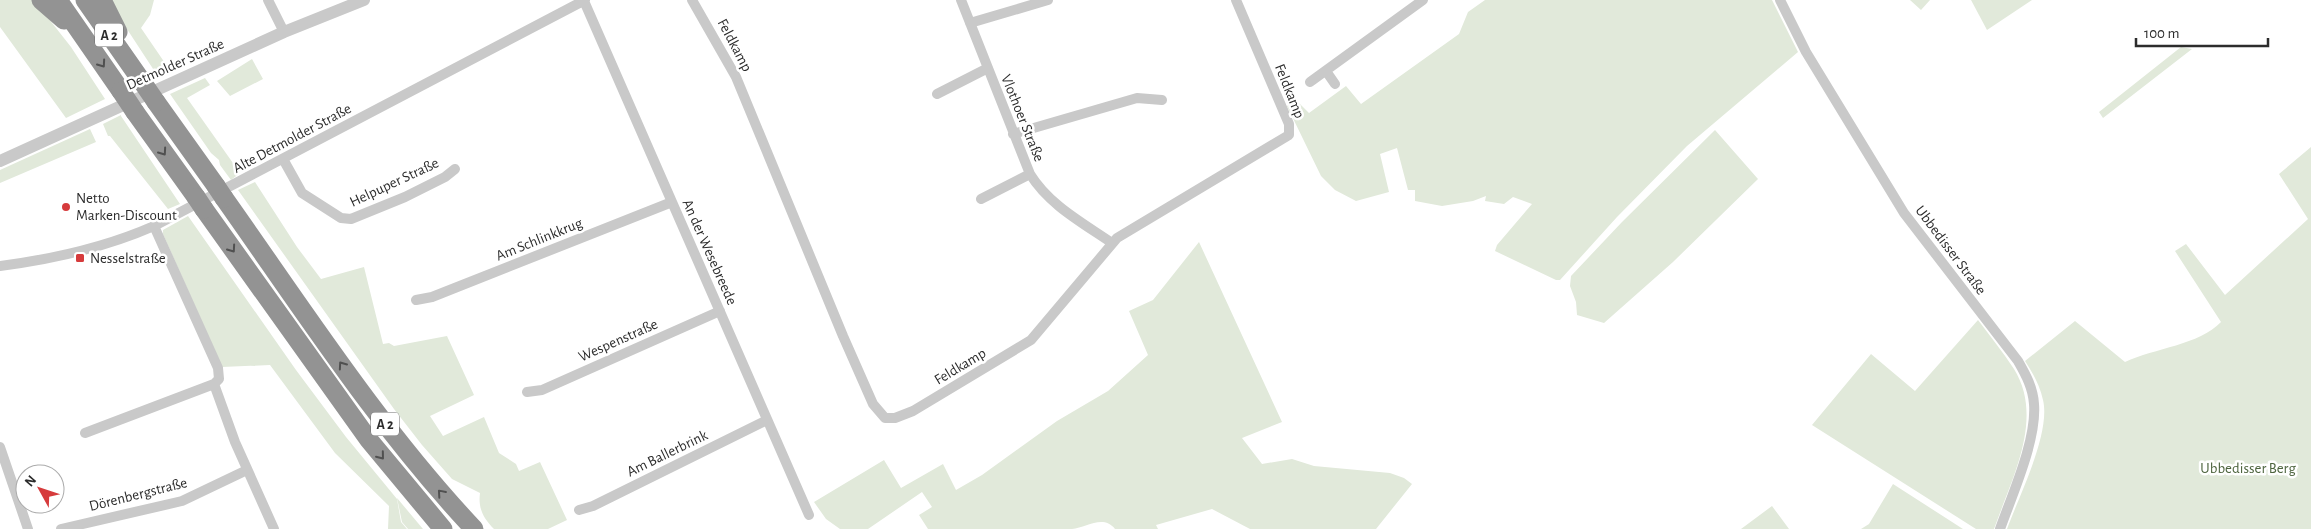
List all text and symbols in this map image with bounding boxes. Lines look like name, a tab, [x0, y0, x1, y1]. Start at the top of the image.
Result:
scale bar	[2136, 15, 2268, 47]
street label: Feldkamp	[714, 16, 755, 74]
road number: A 2	[95, 24, 123, 46]
text: 100 m	[2144, 26, 2179, 41]
street label: Detmolder Straße	[124, 36, 226, 93]
one-way arrow	[96, 58, 105, 68]
street label: Feldkamp	[1272, 62, 1307, 121]
street label: Vlothoer Straße	[998, 73, 1047, 164]
street label: Alte Detmolder Straße	[231, 101, 354, 176]
one-way arrow	[157, 146, 166, 155]
street label: Helpuper Straße	[347, 155, 441, 210]
place label: Netto Marken-Discount	[76, 191, 177, 223]
street label: An der Wesebreede	[680, 197, 740, 307]
marker: Netto Marken-Discount	[60, 201, 72, 213]
street label: Ubbedisser Straße	[1912, 203, 1989, 298]
street label: Am Schlinkkrug	[494, 215, 585, 264]
one-way arrow	[226, 243, 235, 253]
place label: Nesselstraße	[90, 251, 166, 266]
marker: Nesselstraße	[74, 252, 86, 264]
street label: Wespenstraße	[576, 316, 660, 365]
street label: Feldkamp	[932, 345, 989, 388]
one-way arrow	[339, 361, 348, 371]
road number: A 2	[371, 412, 399, 436]
street label: Am Ballerbrink	[624, 427, 710, 479]
one-way arrow	[375, 450, 384, 459]
park label: Ubbedisser Berg	[2200, 461, 2296, 476]
north arrow	[15, 464, 65, 514]
text: N	[22, 473, 39, 490]
street label: Dörenbergstraße	[88, 475, 189, 514]
one-way arrow	[438, 490, 447, 499]

